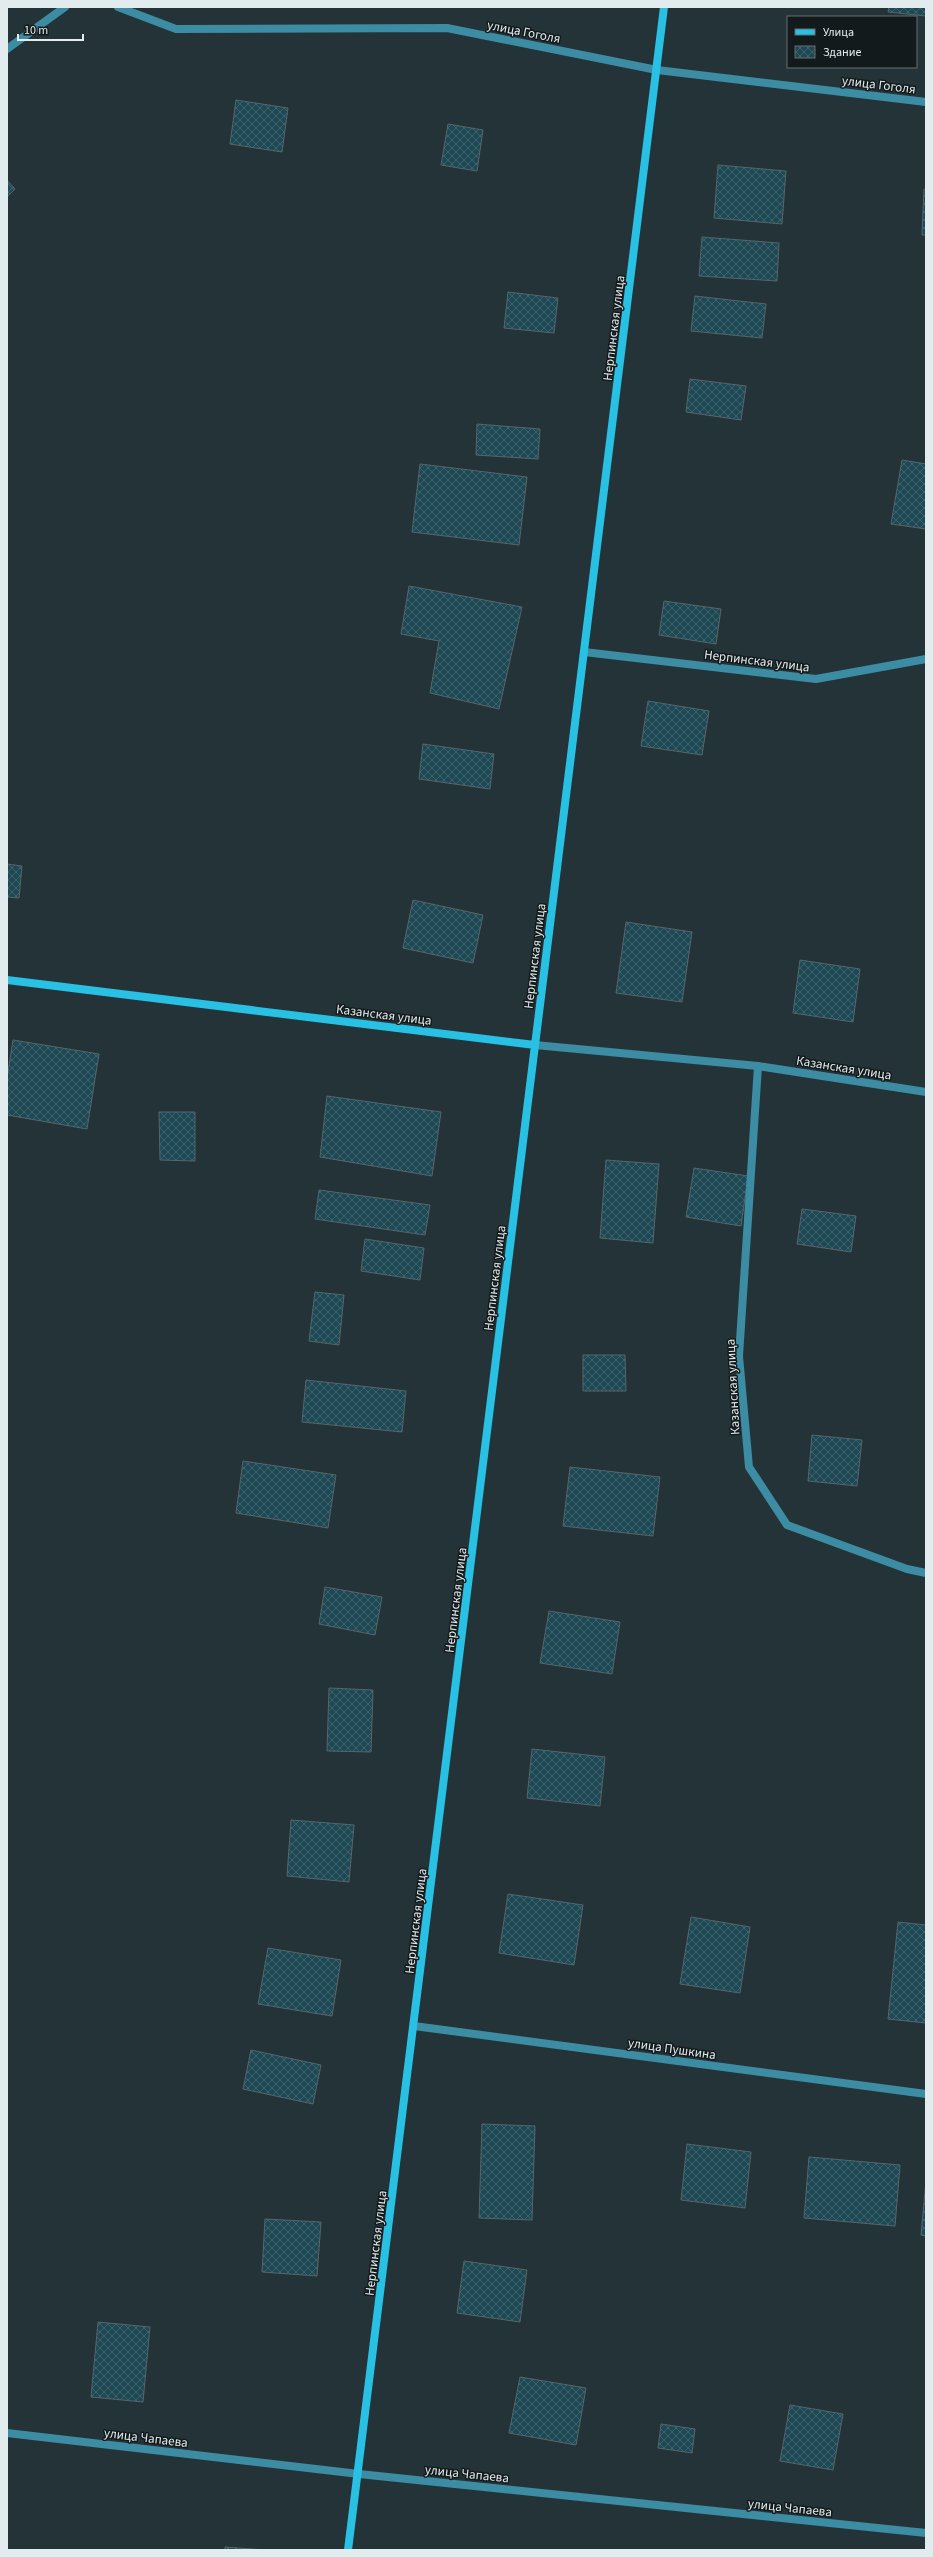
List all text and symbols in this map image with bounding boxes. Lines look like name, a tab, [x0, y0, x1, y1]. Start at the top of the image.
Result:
scale bar	[18, 16, 83, 42]
street label: улица Гоголя	[486, 16, 562, 48]
legend	[787, 16, 917, 68]
text: 10 m	[24, 22, 48, 39]
text: Улица	[823, 24, 854, 41]
text: Здание	[823, 44, 862, 61]
street label: улица Гоголя	[841, 72, 917, 98]
street label: Нерпинская улица	[599, 274, 629, 382]
street label: Нерпинская улица	[703, 646, 811, 676]
street label: Нерпинская улица	[520, 902, 550, 1010]
street label: Казанская улица	[335, 1000, 433, 1030]
street label: Казанская улица	[795, 1052, 893, 1084]
street label: Нерпинская улица	[480, 1224, 510, 1332]
street label: Казанская улица	[721, 1339, 744, 1435]
street label: Нерпинская улица	[441, 1546, 471, 1654]
street label: Нерпинская улица	[401, 1867, 431, 1975]
street label: улица Пушкина	[627, 2034, 717, 2064]
street label: Нерпинская улица	[361, 2189, 391, 2297]
street label: улица Чапаева	[103, 2424, 189, 2452]
street label: улица Чапаева	[424, 2461, 510, 2487]
street label: улица Чапаева	[747, 2495, 833, 2521]

